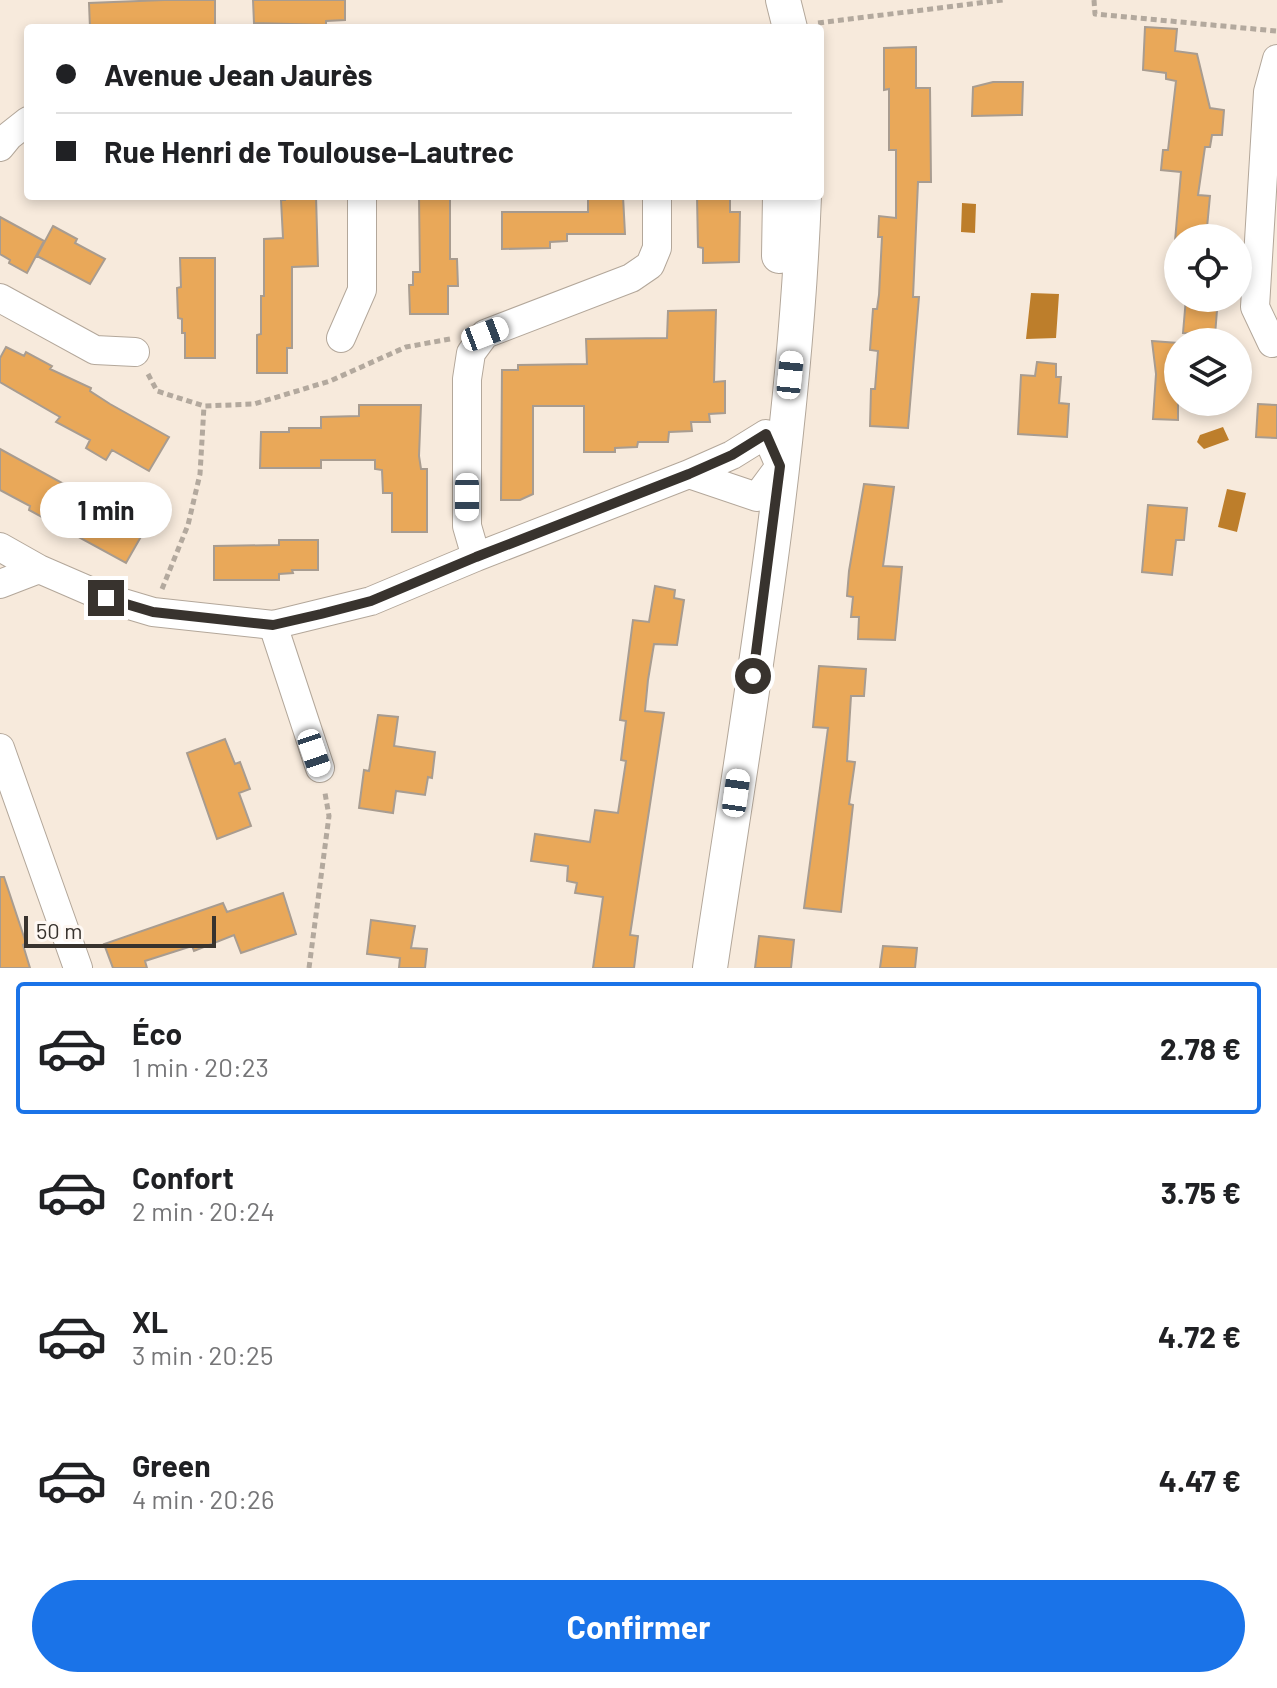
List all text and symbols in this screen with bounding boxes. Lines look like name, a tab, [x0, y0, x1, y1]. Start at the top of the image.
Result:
text: Avenue Jean Jaurès	[104, 56, 373, 92]
text: Rue Henri de Toulouse-Lautrec	[104, 133, 514, 169]
map controls	[1164, 224, 1252, 416]
button: locate	[1164, 224, 1252, 312]
car	[458, 314, 512, 354]
button: layers	[1164, 328, 1252, 416]
car	[776, 350, 804, 400]
car	[455, 473, 479, 521]
callout: 1 min	[40, 482, 172, 538]
text: 1 min	[78, 494, 134, 525]
route end	[88, 580, 124, 616]
route start	[735, 658, 771, 694]
car	[295, 726, 333, 780]
car	[721, 768, 751, 818]
scale bar	[24, 912, 216, 948]
text: 50 m	[36, 917, 82, 943]
icon: car	[36, 1012, 108, 1084]
text: Éco	[132, 1015, 182, 1051]
text: 2.78 €	[1160, 1030, 1241, 1066]
text: 1 min · 20:23	[132, 1051, 269, 1082]
icon: car	[36, 1156, 108, 1228]
text: Confort	[132, 1159, 234, 1195]
text: 3.75 €	[1161, 1174, 1241, 1210]
text: 2 min · 20:24	[132, 1195, 275, 1226]
icon: car	[36, 1300, 108, 1372]
text: XL	[132, 1303, 168, 1339]
text: 4.72 €	[1158, 1318, 1241, 1354]
text: 3 min · 20:25	[132, 1339, 273, 1370]
icon: car	[36, 1444, 108, 1516]
text: Green	[132, 1447, 211, 1483]
text: 4.47 €	[1159, 1462, 1241, 1498]
text: 4 min · 20:26	[132, 1483, 274, 1514]
button: Confirmer	[32, 1580, 1245, 1672]

